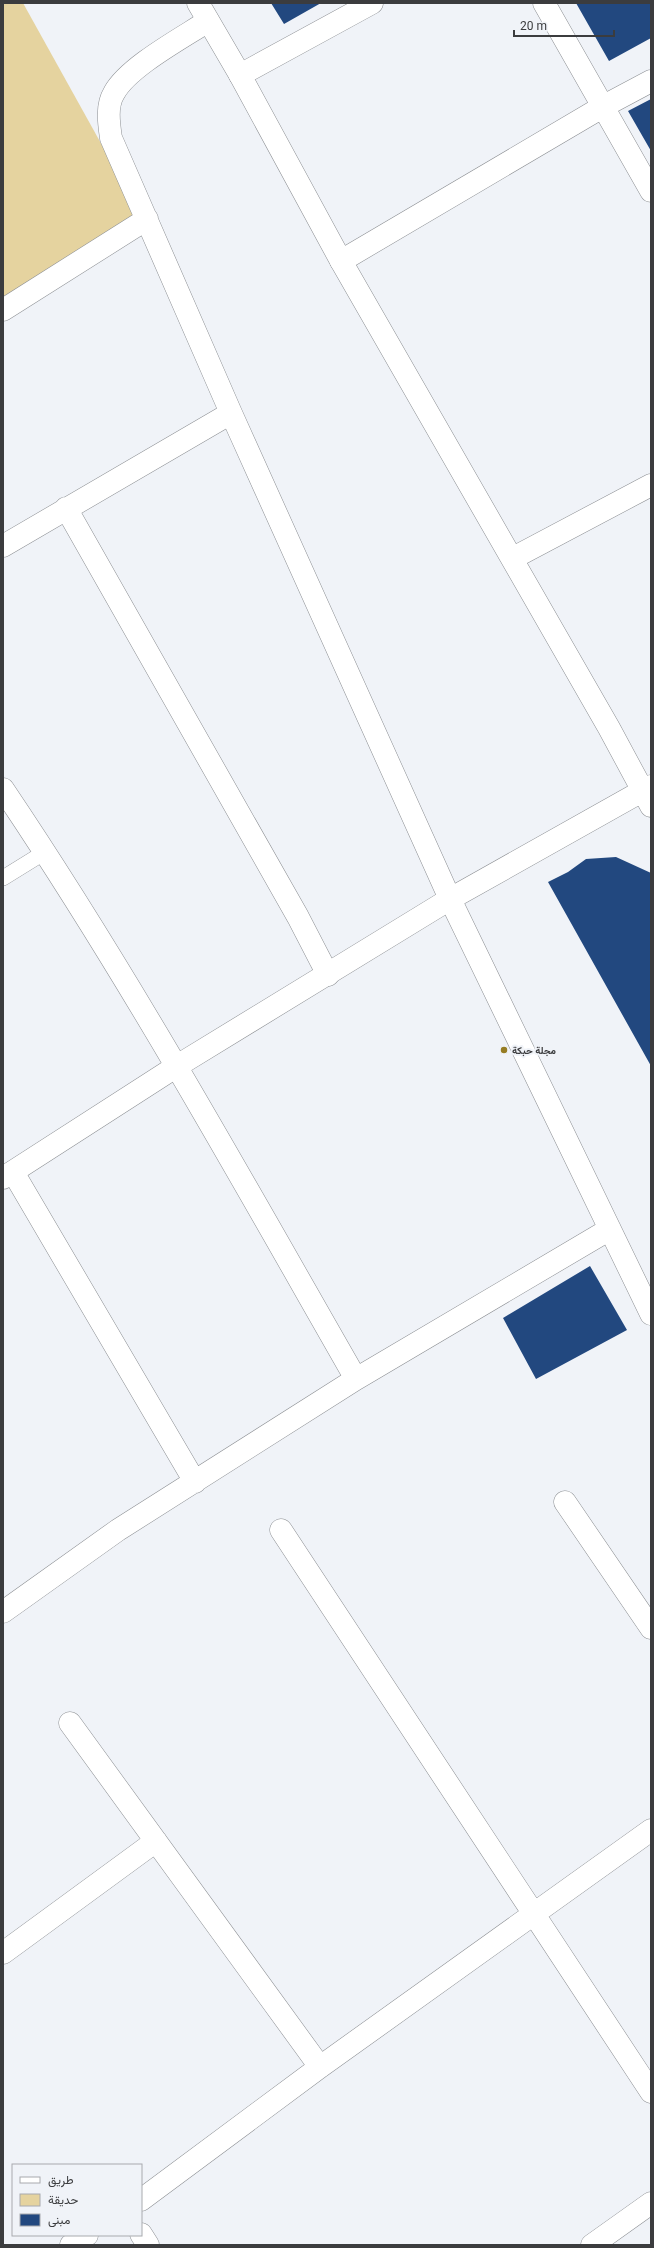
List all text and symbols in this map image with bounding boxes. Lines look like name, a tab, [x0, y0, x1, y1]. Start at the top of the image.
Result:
scale bar	[514, 12, 614, 38]
text: 20 m	[520, 19, 547, 33]
marker: مجلة حبكة	[499, 1045, 509, 1055]
place label: مجلة حبكة	[512, 1045, 556, 1057]
legend	[12, 2164, 142, 2236]
text: طريق	[48, 2173, 74, 2188]
text: حديقة	[48, 2193, 78, 2207]
text: مبنى	[48, 2213, 70, 2228]

